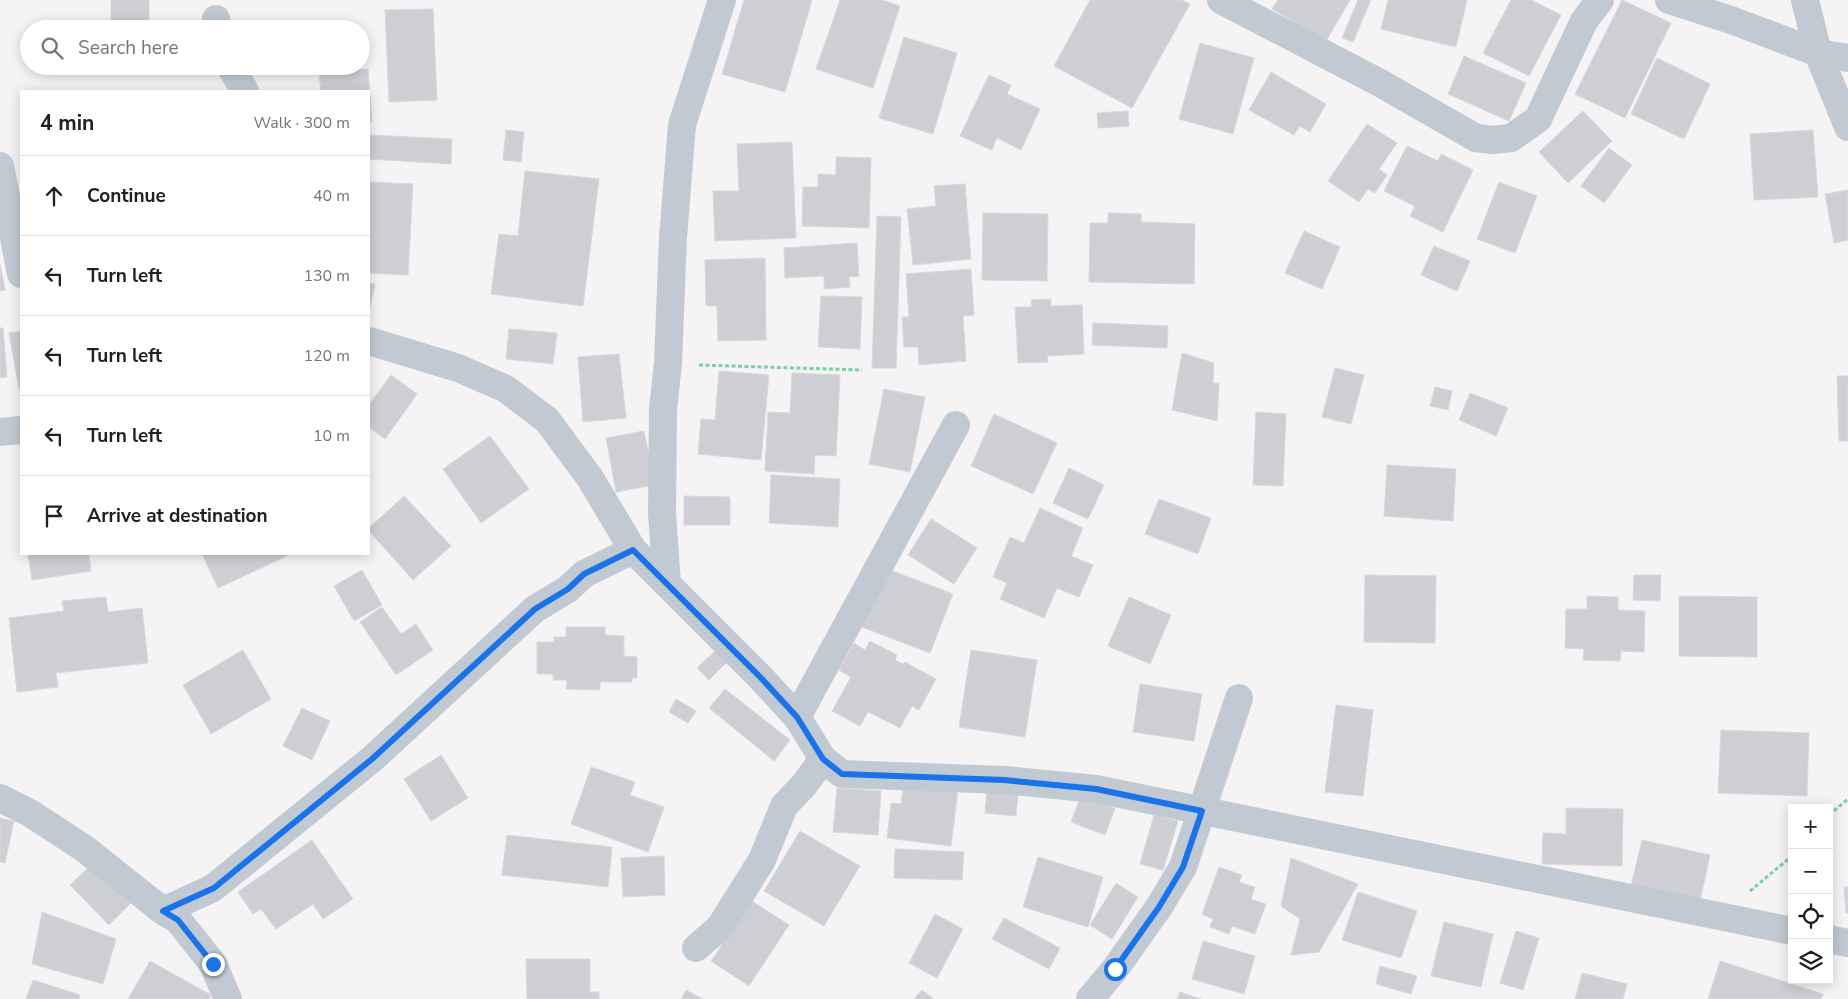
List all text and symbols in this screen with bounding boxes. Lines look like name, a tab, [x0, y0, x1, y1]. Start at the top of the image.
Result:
search box	[20, 20, 370, 75]
icon: search	[38, 34, 66, 62]
text: Search here	[78, 35, 179, 61]
text: 4 min	[40, 109, 94, 137]
text: Walk · 300 m	[254, 112, 350, 134]
icon: ahead	[40, 182, 68, 210]
text: Continue	[87, 183, 166, 209]
text: 40 m	[313, 185, 350, 207]
icon: left	[40, 262, 68, 290]
text: Turn left	[87, 263, 162, 289]
text: 130 m	[303, 265, 350, 287]
icon: left	[40, 342, 68, 370]
text: Turn left	[87, 343, 162, 369]
text: 120 m	[303, 345, 350, 367]
icon: left	[40, 422, 68, 450]
text: Turn left	[87, 423, 162, 449]
text: 10 m	[313, 425, 350, 447]
icon: arrive	[40, 502, 68, 530]
text: Arrive at destination	[87, 503, 268, 529]
map controls	[1788, 804, 1833, 984]
button: +	[1788, 804, 1833, 849]
button: −	[1788, 849, 1833, 894]
button: locate	[1788, 894, 1833, 939]
button: layers	[1788, 939, 1833, 984]
route end	[202, 953, 225, 976]
route start	[1104, 958, 1127, 981]

